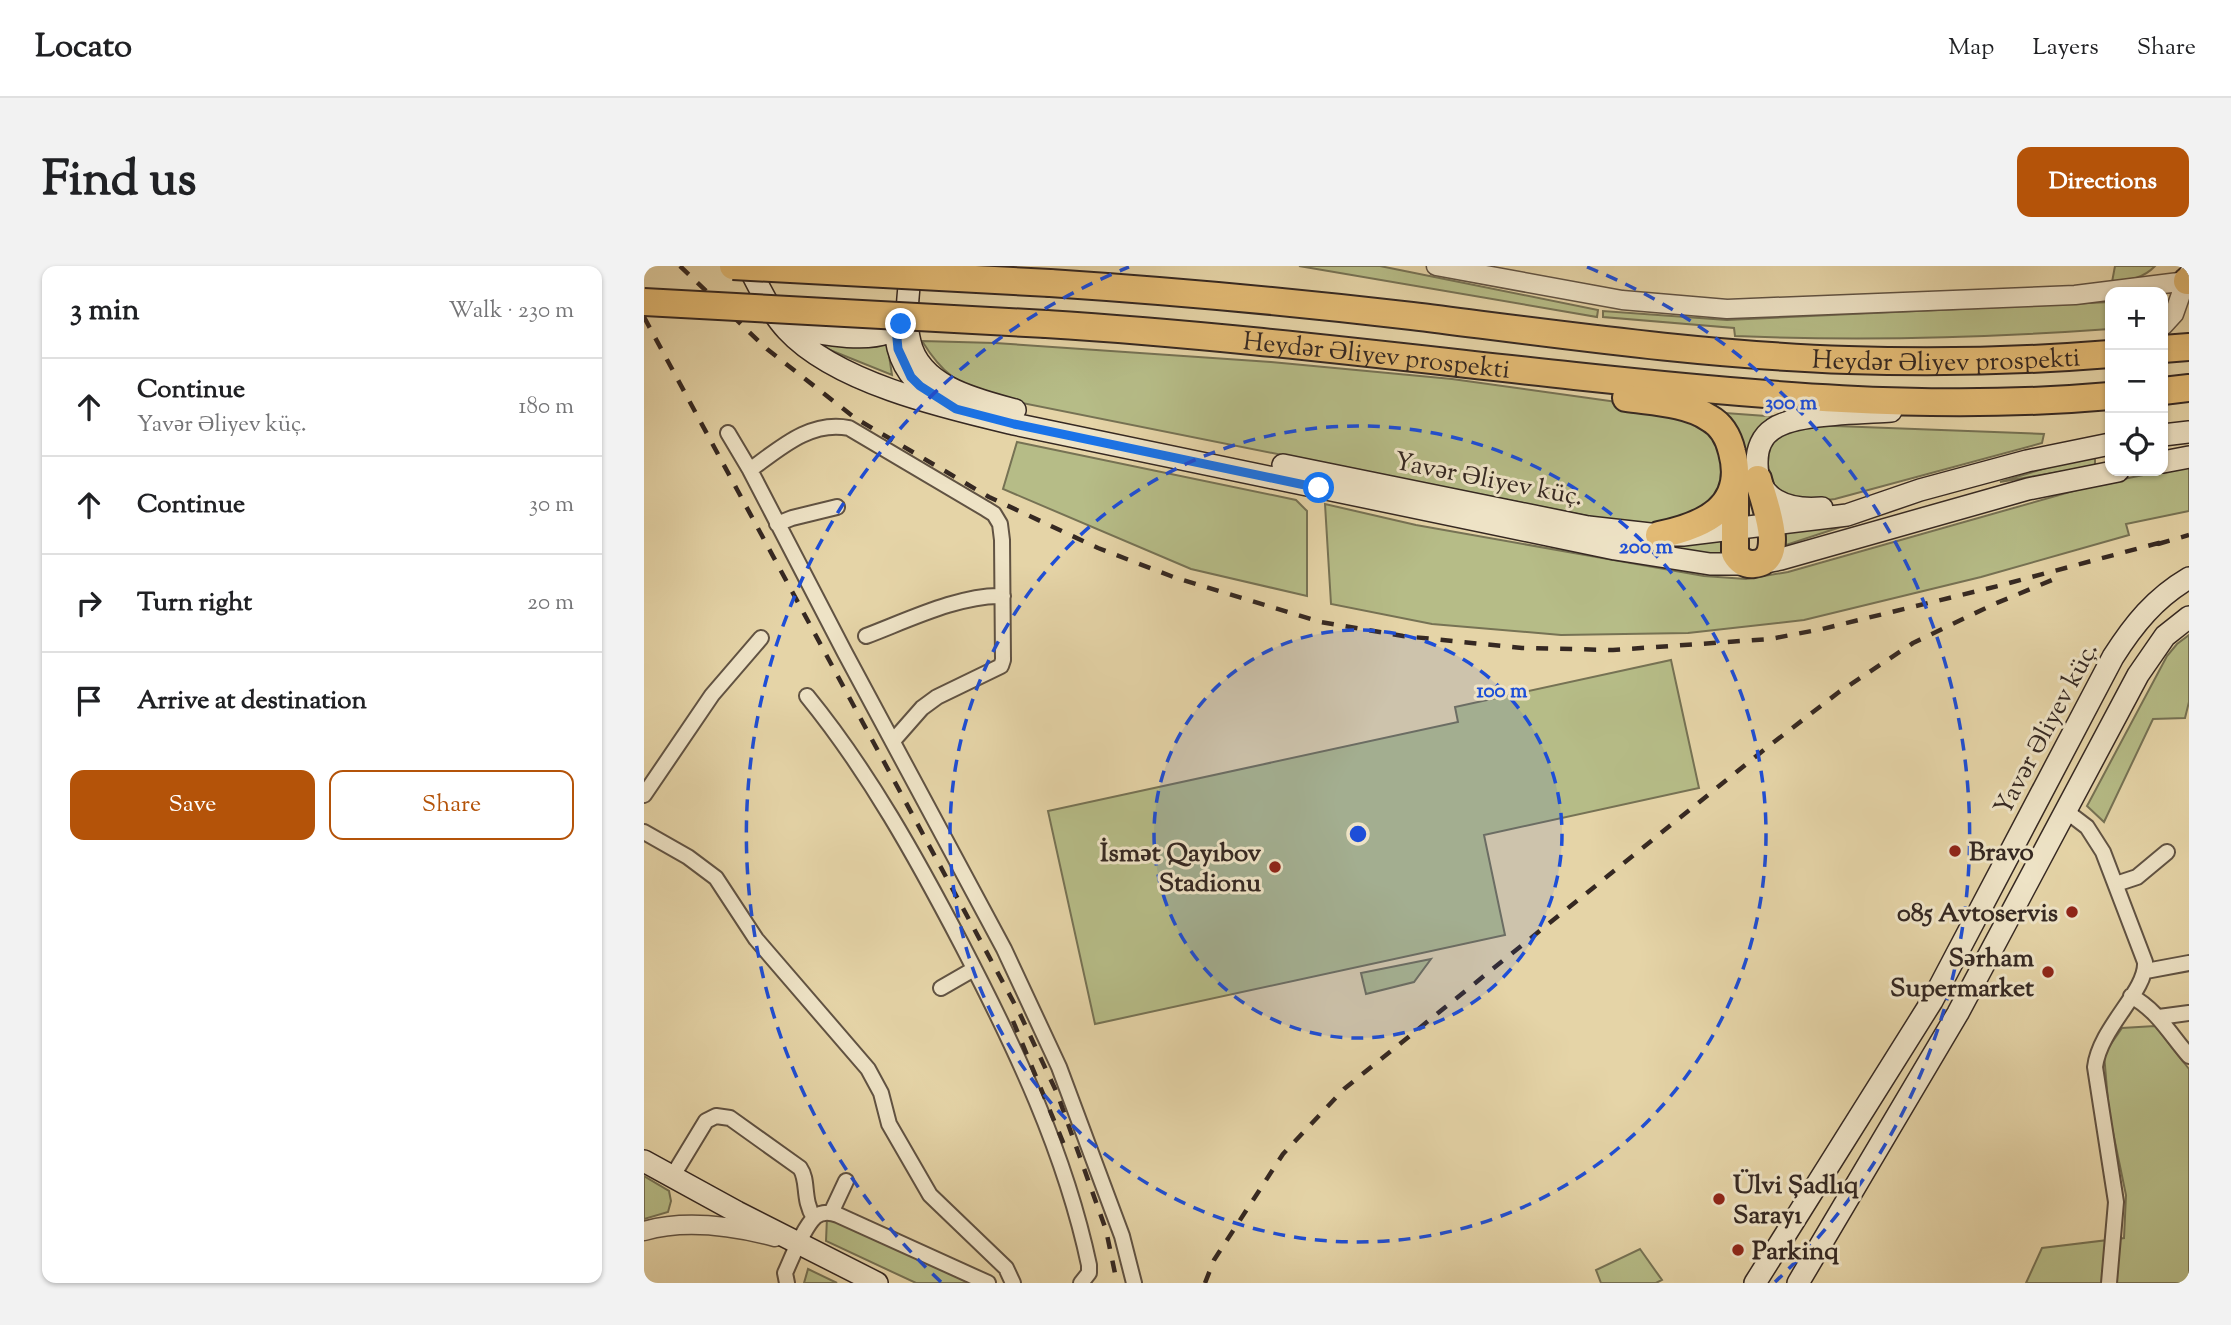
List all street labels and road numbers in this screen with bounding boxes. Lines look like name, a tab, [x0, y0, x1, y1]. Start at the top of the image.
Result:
street label: Heydər Əliyev prospekti	[1241, 324, 1512, 390]
street label: Heydər Əliyev prospekti	[1811, 340, 2081, 382]
street label: Yavər Əliyev küç.	[1391, 444, 1586, 517]
street label: Yavər Əliyev küç.	[1986, 636, 2109, 822]

